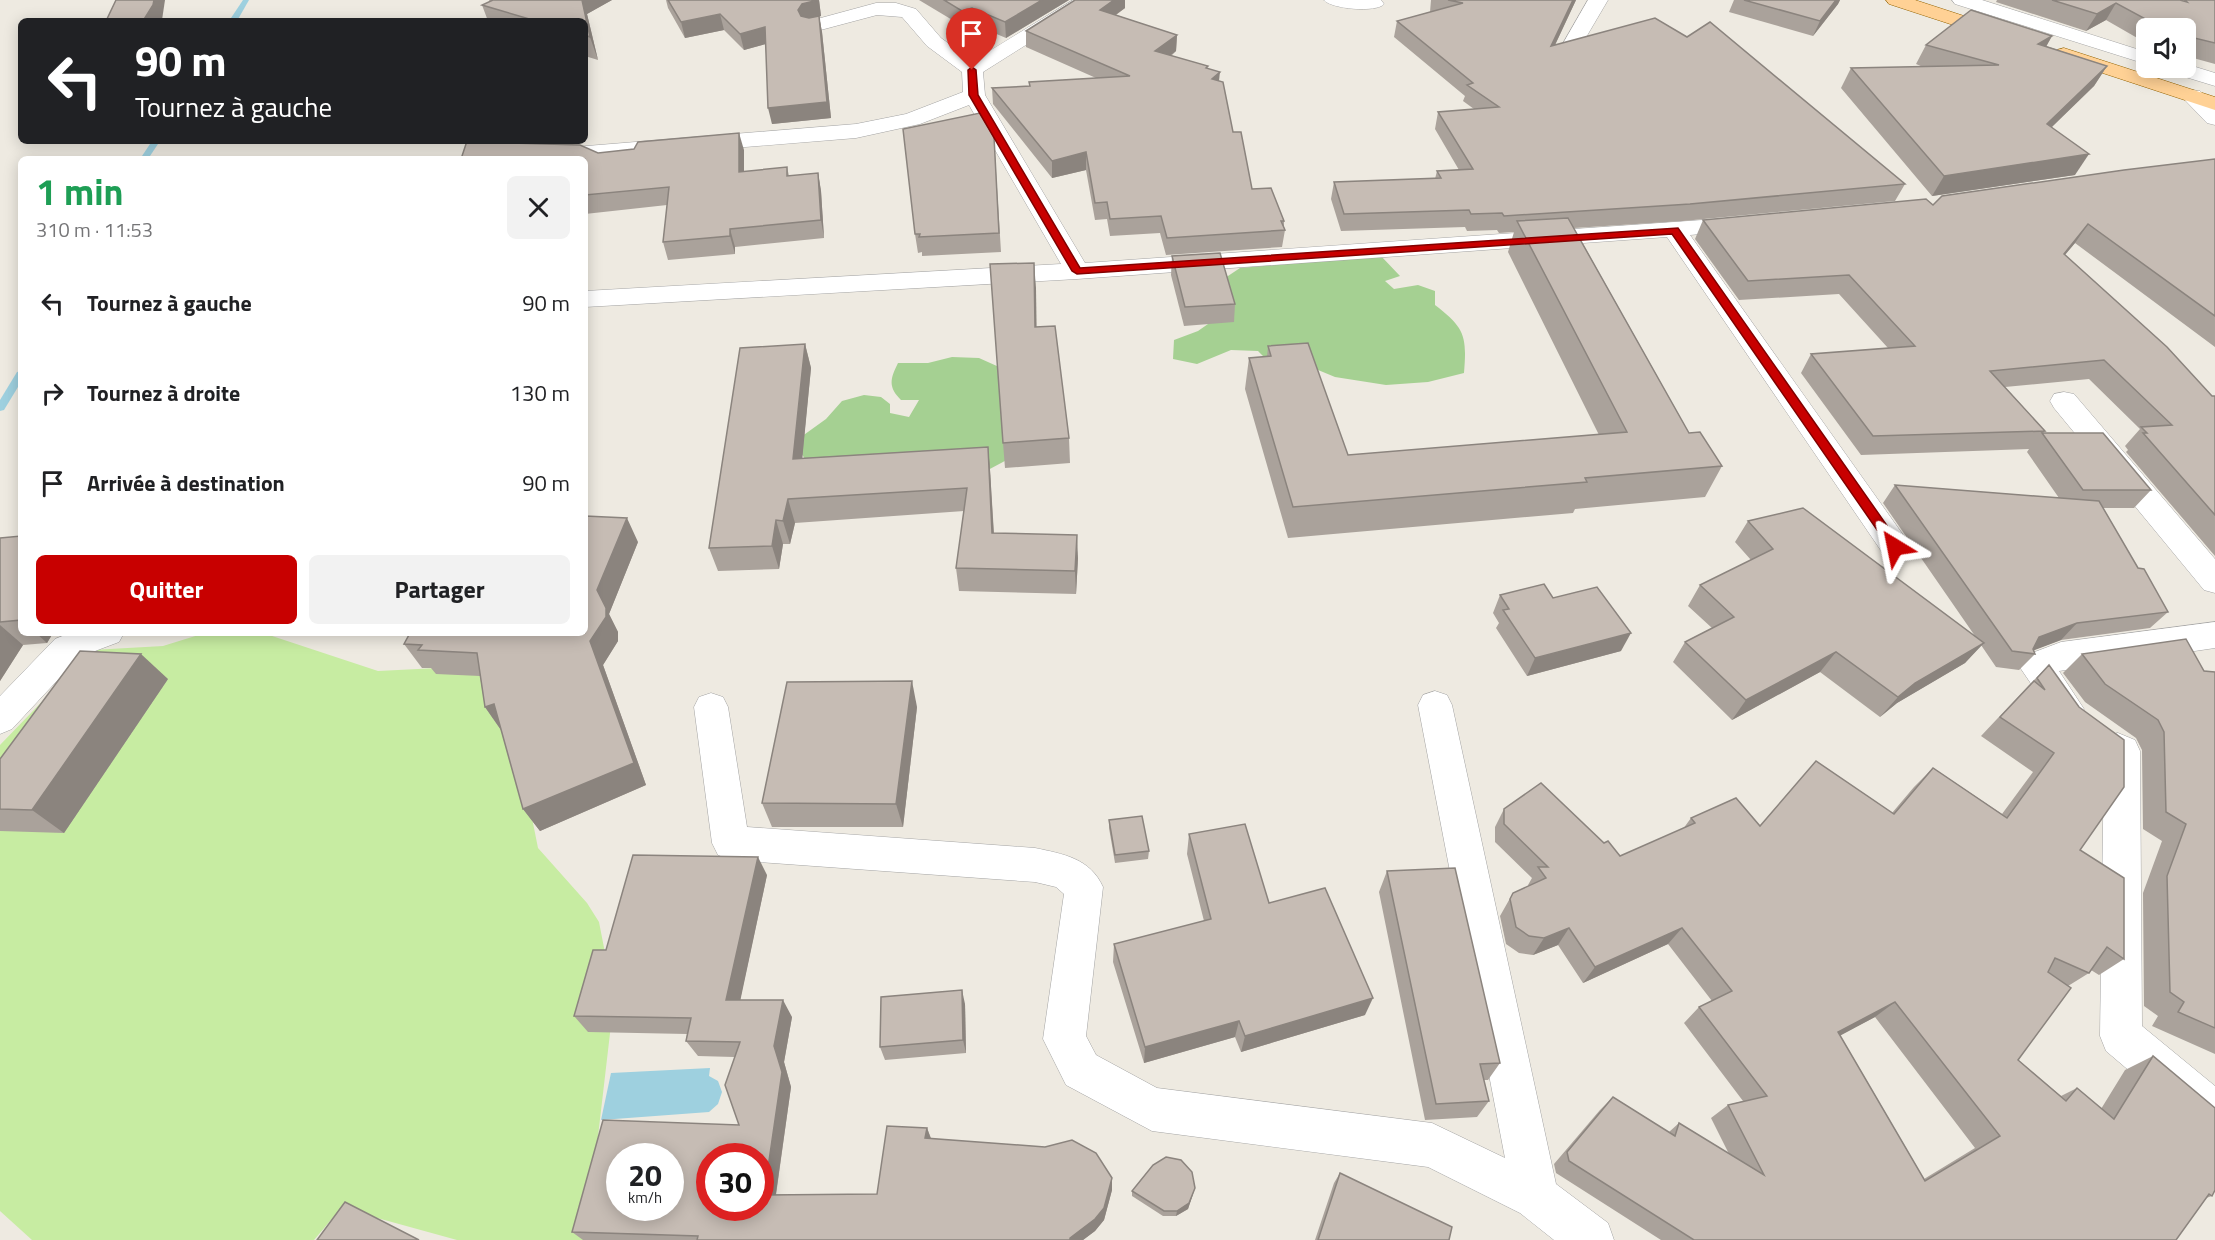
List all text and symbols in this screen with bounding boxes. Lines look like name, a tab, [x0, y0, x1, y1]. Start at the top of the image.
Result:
pin	[946, 8, 997, 70]
icon: arrive	[955, 17, 988, 50]
map controls	[2136, 18, 2196, 78]
button: sound	[2136, 18, 2196, 78]
text: 90 m	[135, 28, 227, 92]
icon: left	[36, 42, 114, 120]
text: Tournez à gauche	[135, 86, 332, 127]
text: 1 min	[36, 164, 123, 219]
button: close	[507, 176, 570, 239]
text: 310 m · 11:53	[36, 214, 153, 245]
text: Tournez à gauche	[87, 286, 252, 320]
text: 90 m	[522, 286, 570, 320]
icon: left	[36, 287, 69, 320]
text: Tournez à droite	[87, 376, 240, 410]
text: 130 m	[510, 376, 570, 410]
icon: right	[36, 377, 69, 410]
text: Arrivée à destination	[87, 466, 285, 500]
text: 90 m	[522, 466, 570, 500]
icon: arrive	[36, 467, 69, 500]
position arrow	[1863, 515, 1927, 579]
button: Quitter	[36, 555, 297, 624]
button: Partager	[309, 555, 570, 624]
speed limit sign: 30	[696, 1143, 774, 1221]
text: 20	[628, 1152, 662, 1198]
text: km/h	[628, 1186, 662, 1209]

